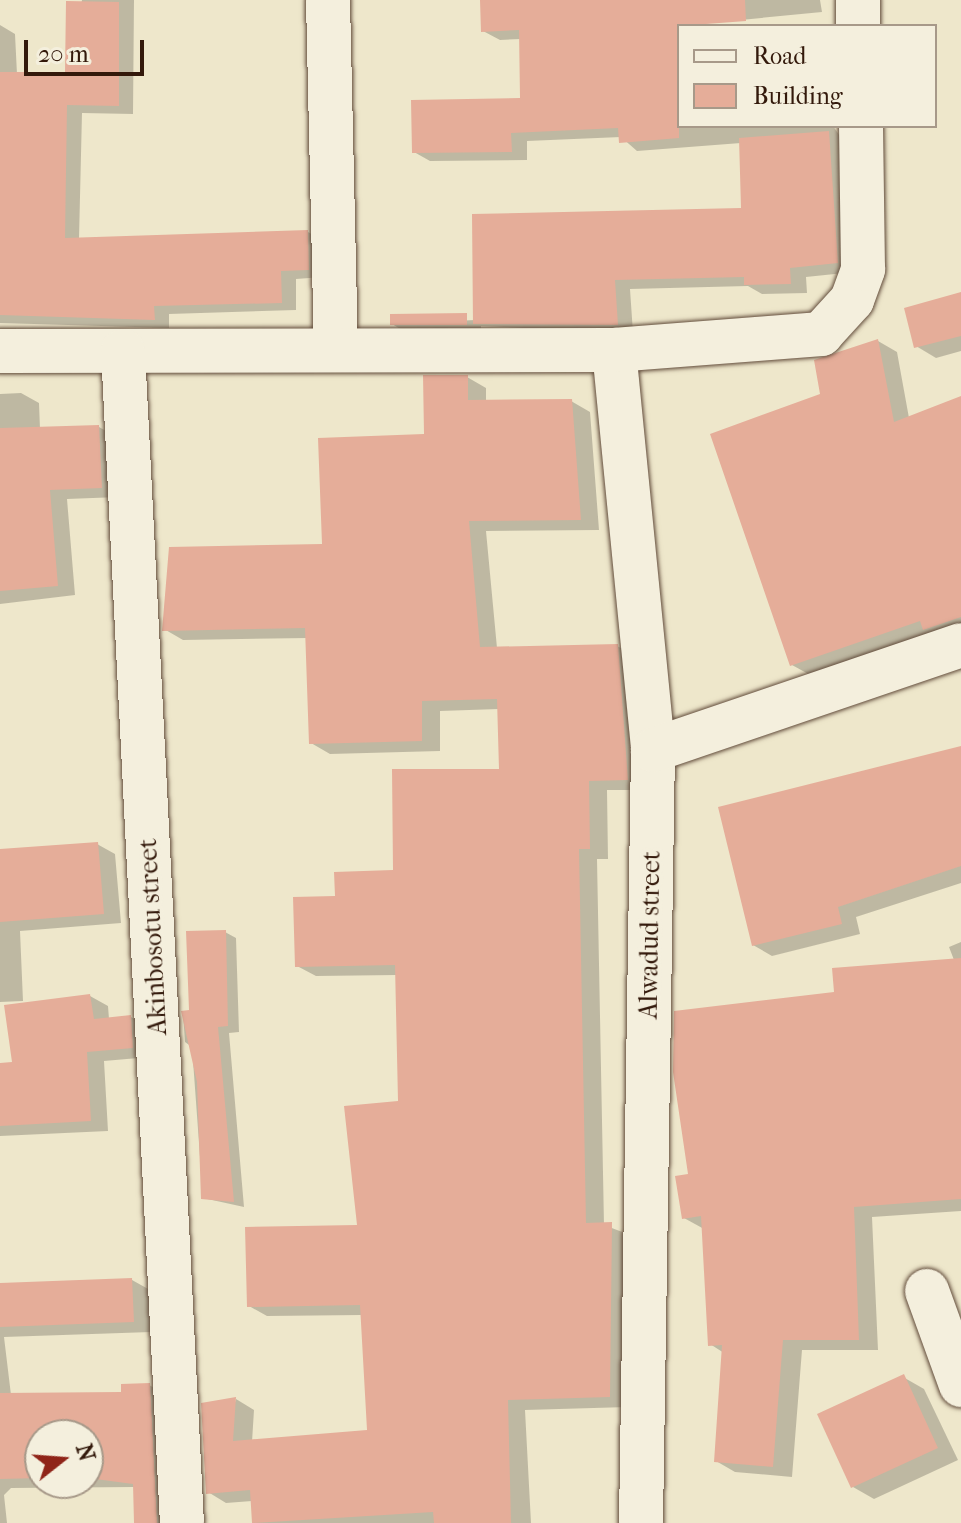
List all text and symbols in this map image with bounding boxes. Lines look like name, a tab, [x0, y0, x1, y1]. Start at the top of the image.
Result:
scale bar	[28, 24, 148, 74]
legend	[677, 24, 937, 128]
text: 20 m	[38, 40, 89, 68]
text: Road	[753, 42, 806, 70]
text: Building	[753, 82, 843, 110]
street label: Akinbosotu street	[132, 838, 174, 1036]
street label: Alwadud street	[633, 851, 667, 1019]
north arrow	[24, 1419, 104, 1499]
text: N	[70, 1441, 100, 1464]

